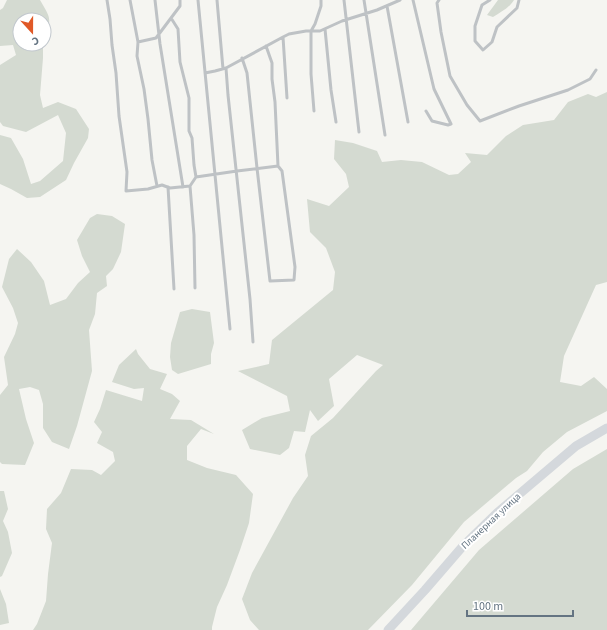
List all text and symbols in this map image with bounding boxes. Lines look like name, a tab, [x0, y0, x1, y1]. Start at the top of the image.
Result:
north arrow	[12, 12, 52, 52]
text: С	[29, 33, 41, 49]
street label: Планерная улица	[458, 490, 524, 552]
scale bar	[467, 592, 573, 618]
text: 100 m	[473, 598, 503, 615]

